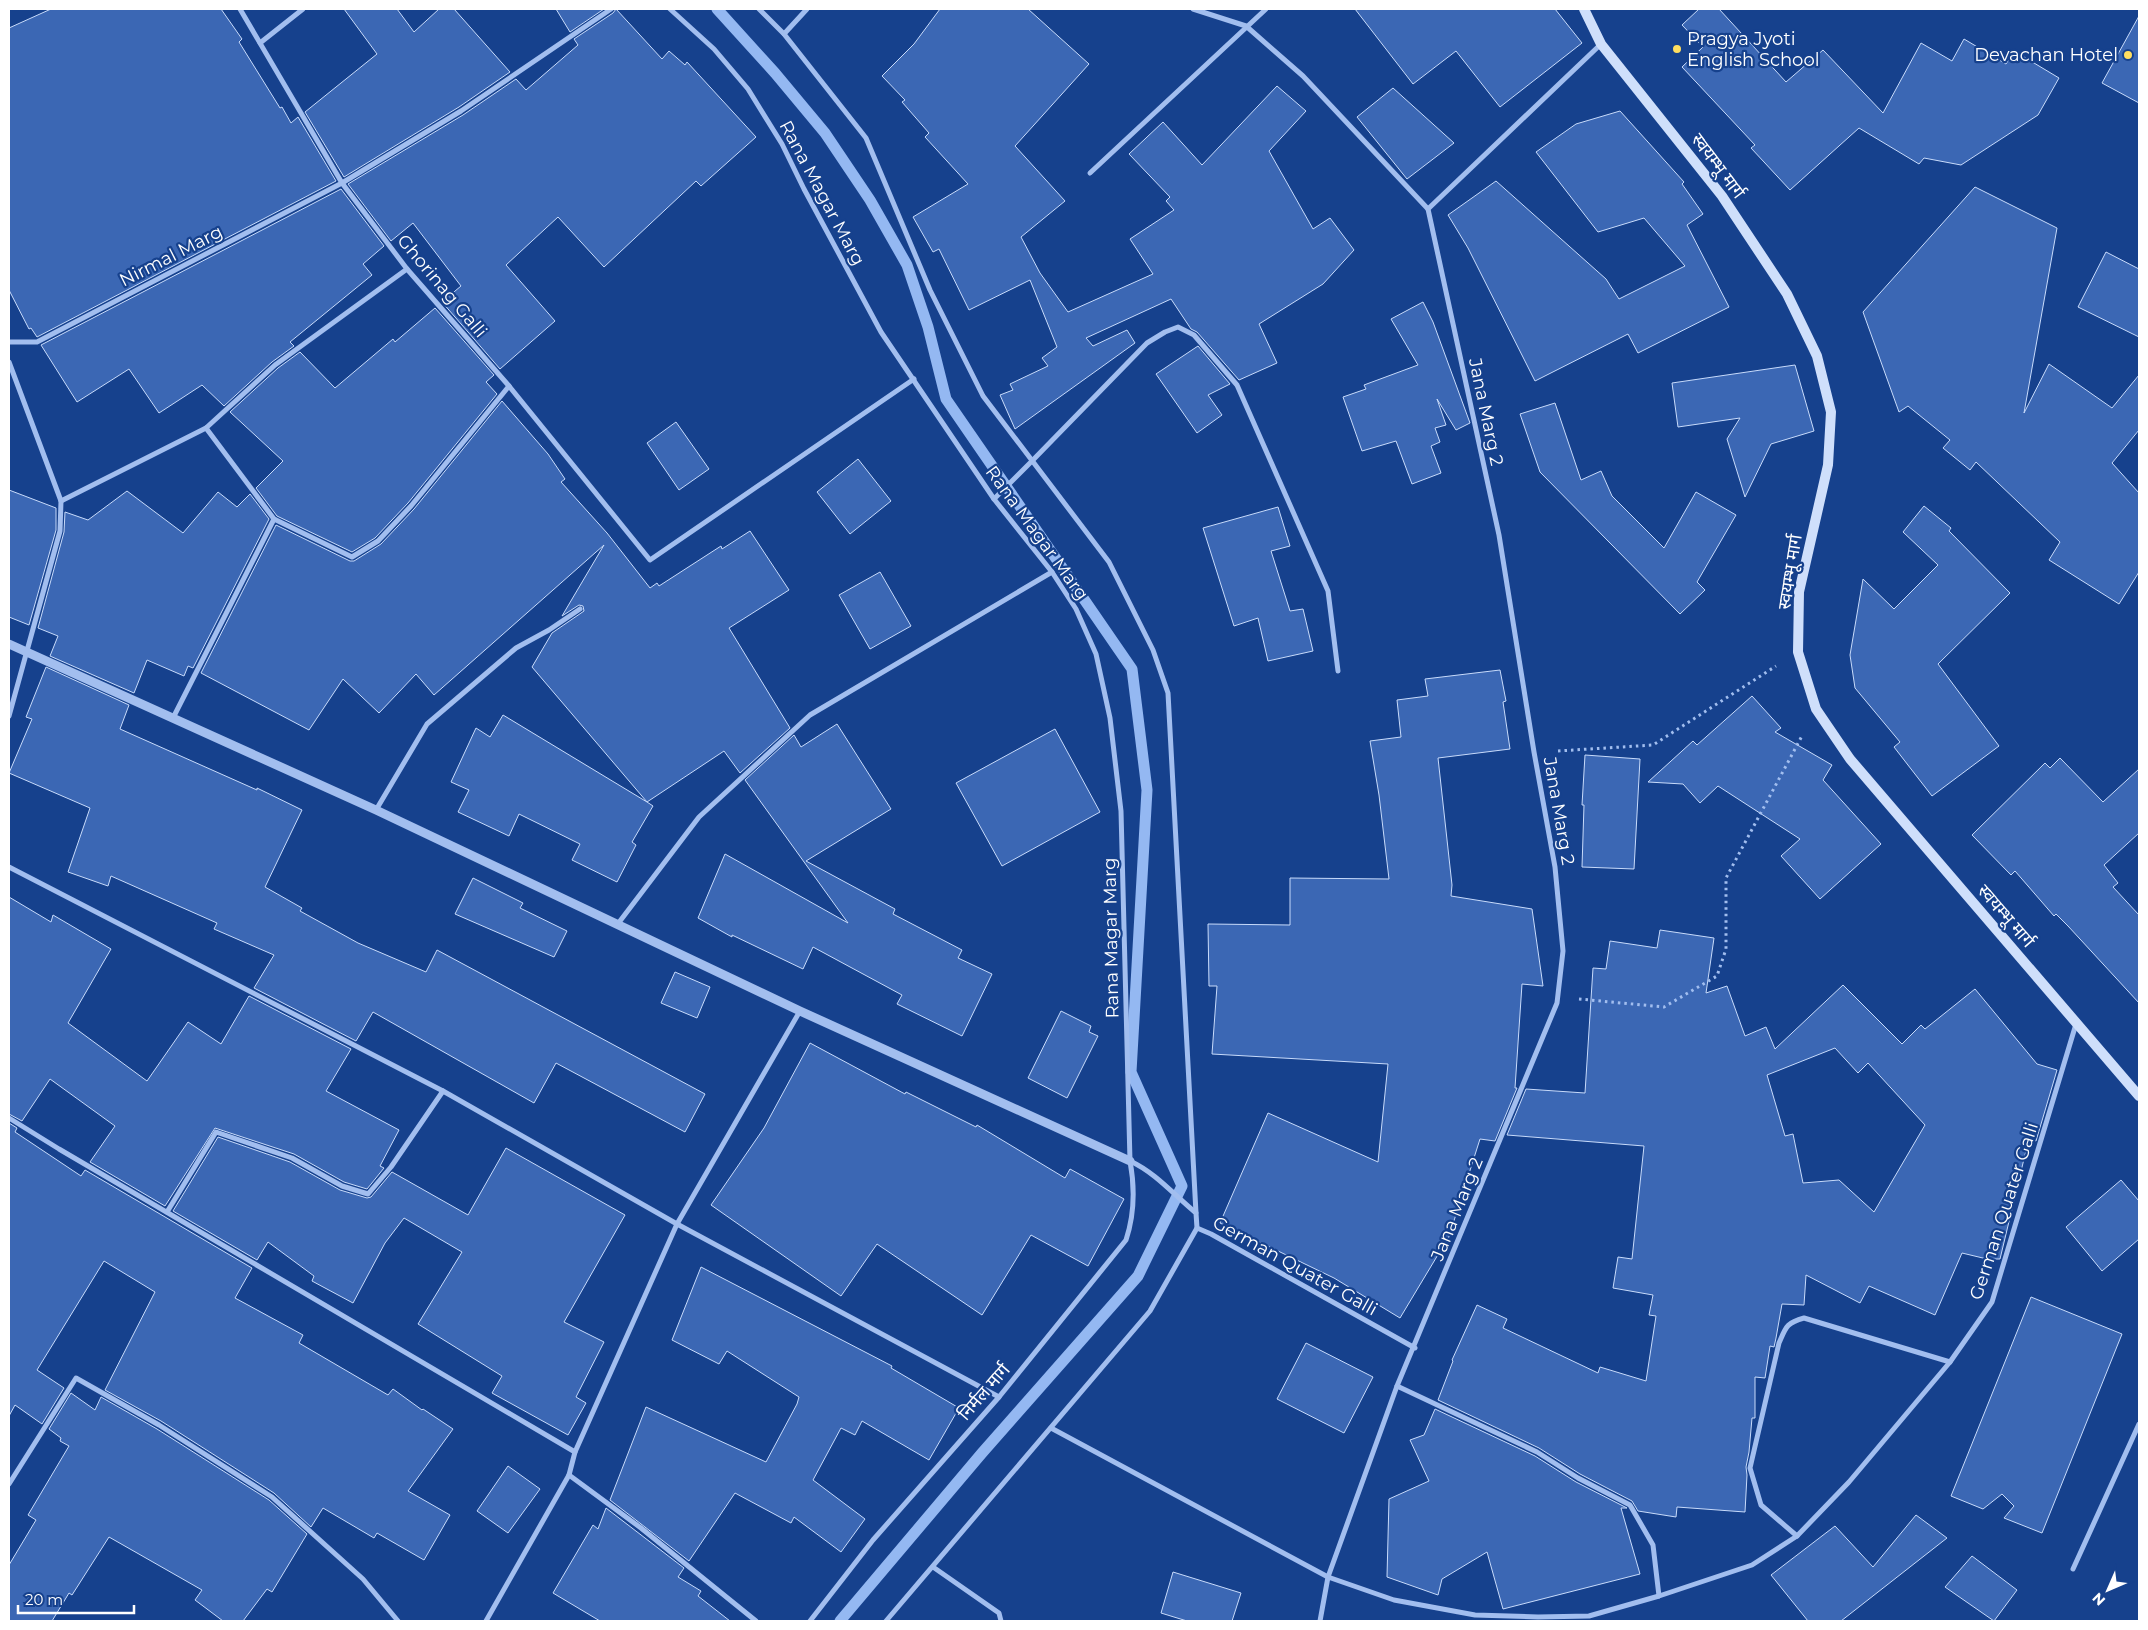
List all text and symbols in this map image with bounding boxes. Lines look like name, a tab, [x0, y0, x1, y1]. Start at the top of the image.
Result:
place label: Pragya Jyoti English School	[1687, 28, 1820, 71]
marker: Pragya Jyoti English School	[1671, 43, 1683, 55]
place label: Devachan Hotel	[1974, 44, 2118, 66]
marker: Devachan Hotel	[2122, 49, 2134, 61]
street label: Rana Magar Marg	[775, 117, 869, 269]
street label: स्वयम्भू मार्ग	[1686, 129, 1750, 204]
street label: Nirmal Marg	[116, 221, 226, 291]
street label: Ghorinag Galli	[392, 230, 492, 342]
street label: Jana Marg 2	[1464, 355, 1508, 468]
street label: Rana Magar Marg	[981, 461, 1093, 605]
street label: स्वयम्भू मार्ग	[1773, 532, 1808, 611]
street label: Jana Marg 2	[1539, 754, 1579, 867]
street label: Rana Magar Marg	[1099, 857, 1123, 1019]
street label: स्वयम्भू मार्ग	[1972, 880, 2040, 953]
street label: German Quater Galli	[1965, 1120, 2043, 1302]
street label: Jana Marg 2	[1426, 1154, 1488, 1265]
street label: German Quater Galli	[1209, 1212, 1381, 1320]
street label: निर्मल मार्ग	[953, 1358, 1015, 1425]
north arrow	[2083, 1565, 2133, 1615]
scale bar	[18, 1582, 134, 1614]
text: N	[2088, 1589, 2109, 1610]
text: 20 m	[25, 1590, 63, 1609]

